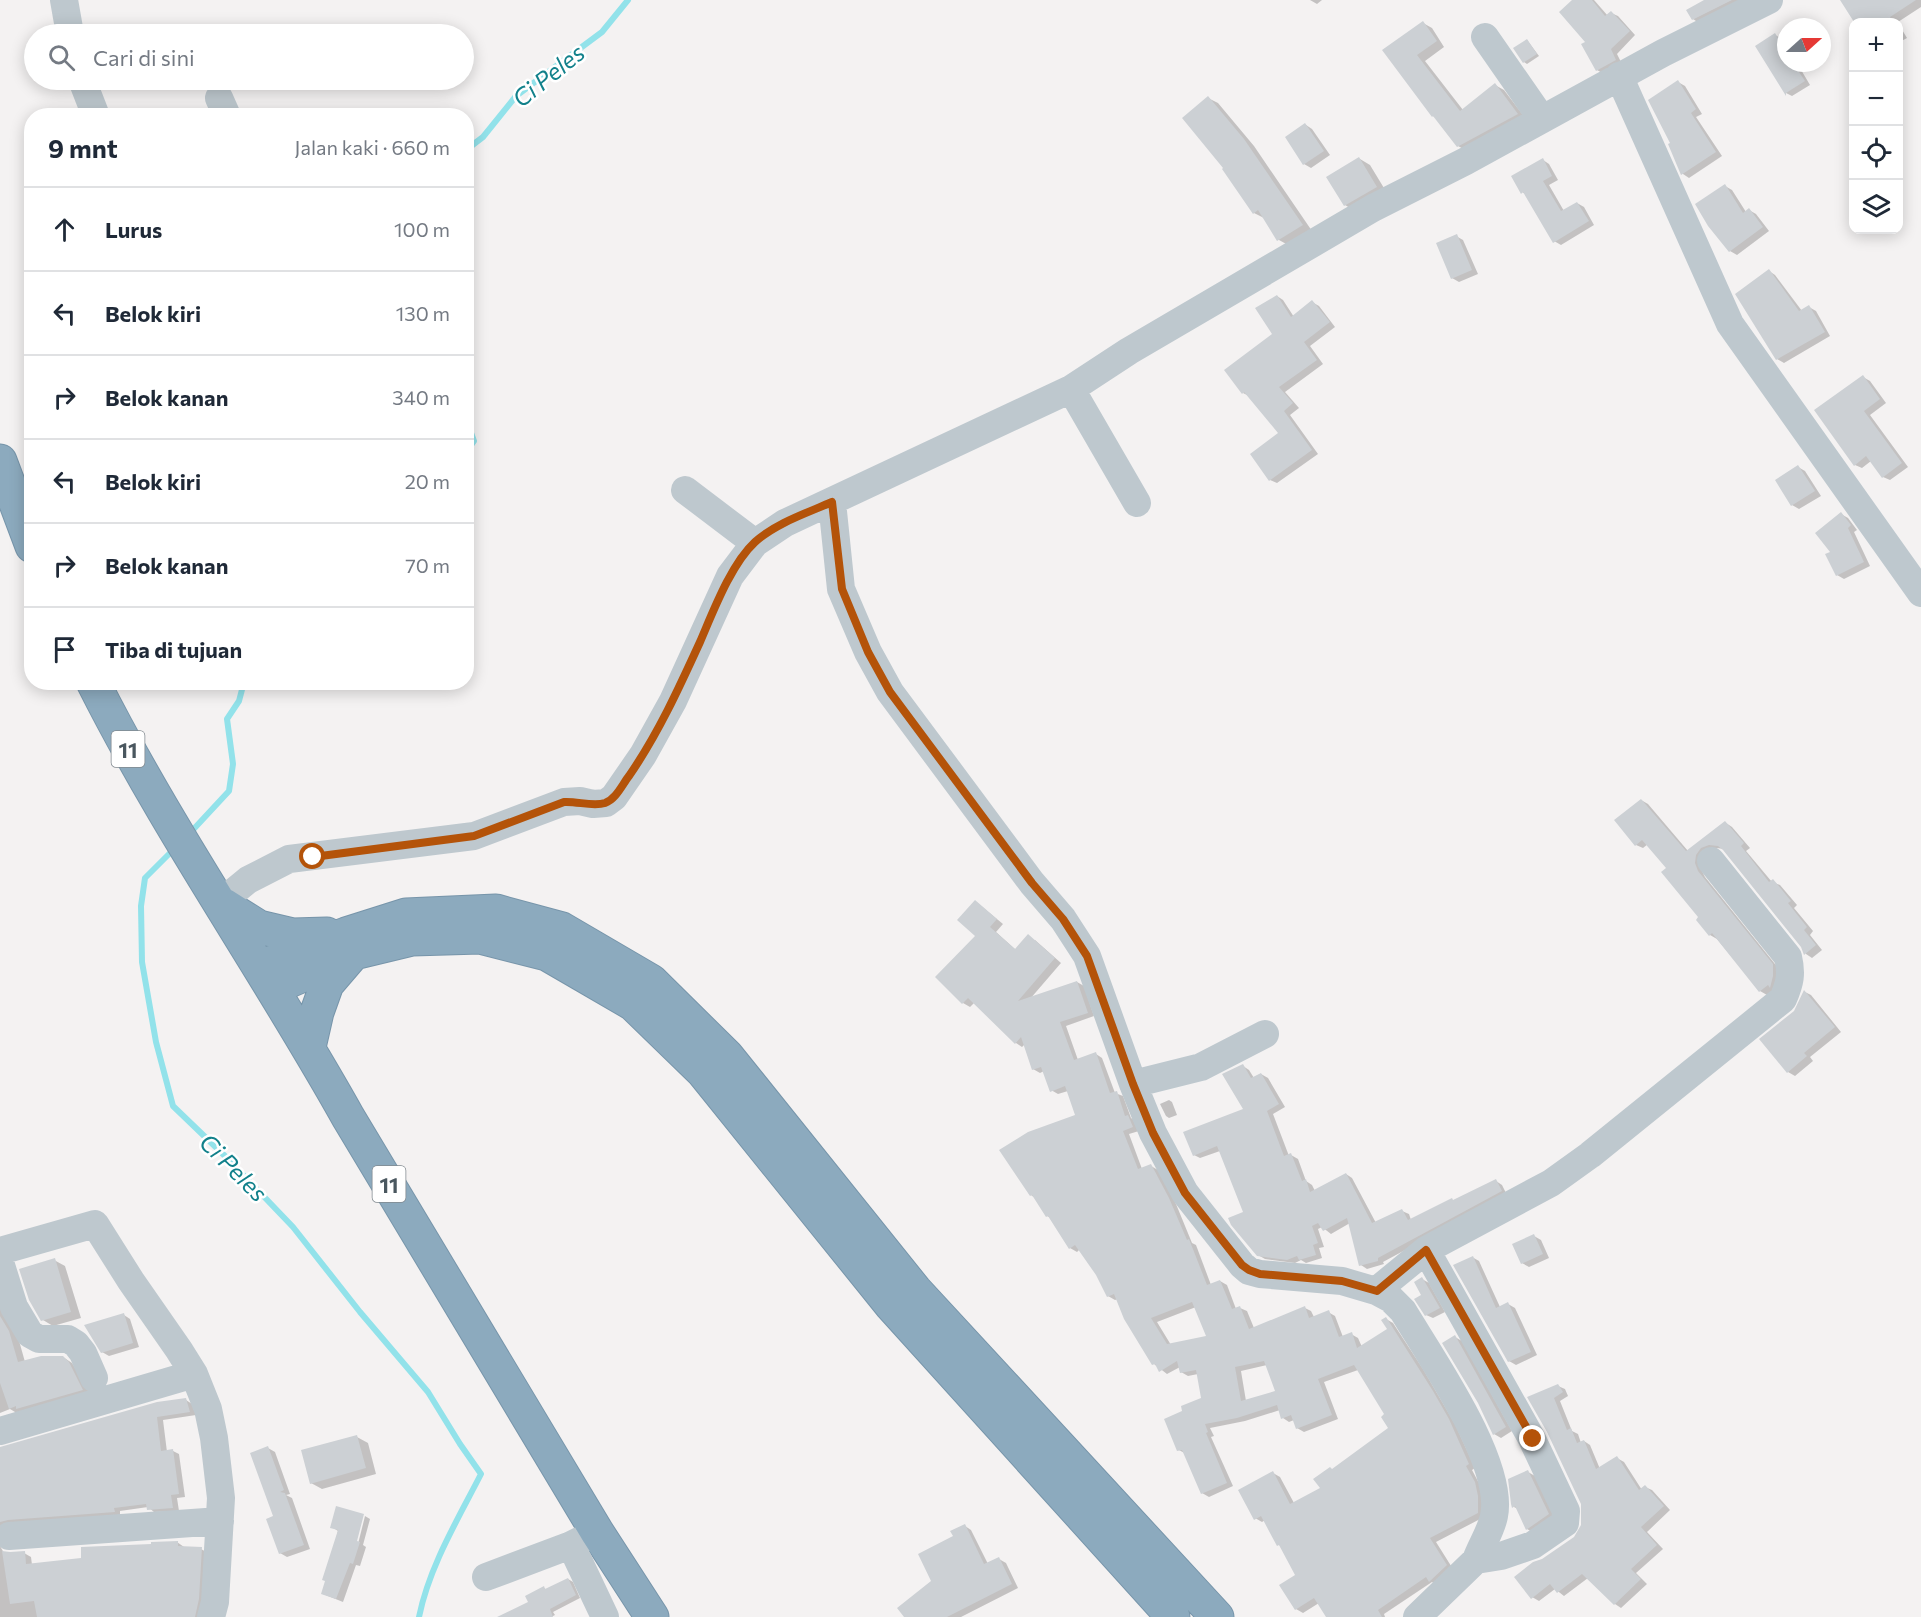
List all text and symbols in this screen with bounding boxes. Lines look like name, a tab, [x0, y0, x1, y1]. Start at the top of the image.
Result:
north arrow	[1777, 18, 1831, 72]
map controls	[1849, 18, 1903, 234]
button: +	[1849, 18, 1903, 72]
search box	[24, 24, 474, 90]
water label: Ci Peles	[506, 37, 590, 113]
icon: search	[45, 41, 78, 74]
text: Cari di sini	[93, 44, 195, 71]
button: −	[1849, 72, 1903, 126]
button: locate	[1849, 126, 1903, 180]
text: 9 mnt	[48, 132, 118, 163]
text: Jalan kaki · 660 m	[295, 135, 450, 159]
button: layers	[1849, 180, 1903, 234]
icon: ahead	[48, 213, 81, 246]
text: Lurus	[105, 216, 162, 243]
text: 100 m	[394, 217, 450, 241]
icon: left	[48, 297, 81, 330]
text: Belok kiri	[105, 300, 201, 327]
text: 130 m	[396, 301, 450, 325]
icon: right	[48, 381, 81, 414]
text: Belok kanan	[105, 384, 228, 411]
text: 340 m	[392, 385, 450, 409]
icon: left	[48, 465, 81, 498]
text: Belok kiri	[105, 468, 201, 495]
text: 20 m	[405, 469, 450, 493]
icon: right	[48, 549, 81, 582]
text: Belok kanan	[105, 552, 228, 579]
text: 70 m	[405, 553, 450, 577]
icon: arrive	[48, 633, 81, 666]
text: Tiba di tujuan	[105, 636, 242, 663]
road number: 11	[112, 731, 144, 767]
route start	[299, 843, 325, 869]
water label: Ci Peles	[194, 1127, 274, 1207]
road number: 11	[372, 1166, 406, 1202]
route end	[1519, 1425, 1545, 1451]

